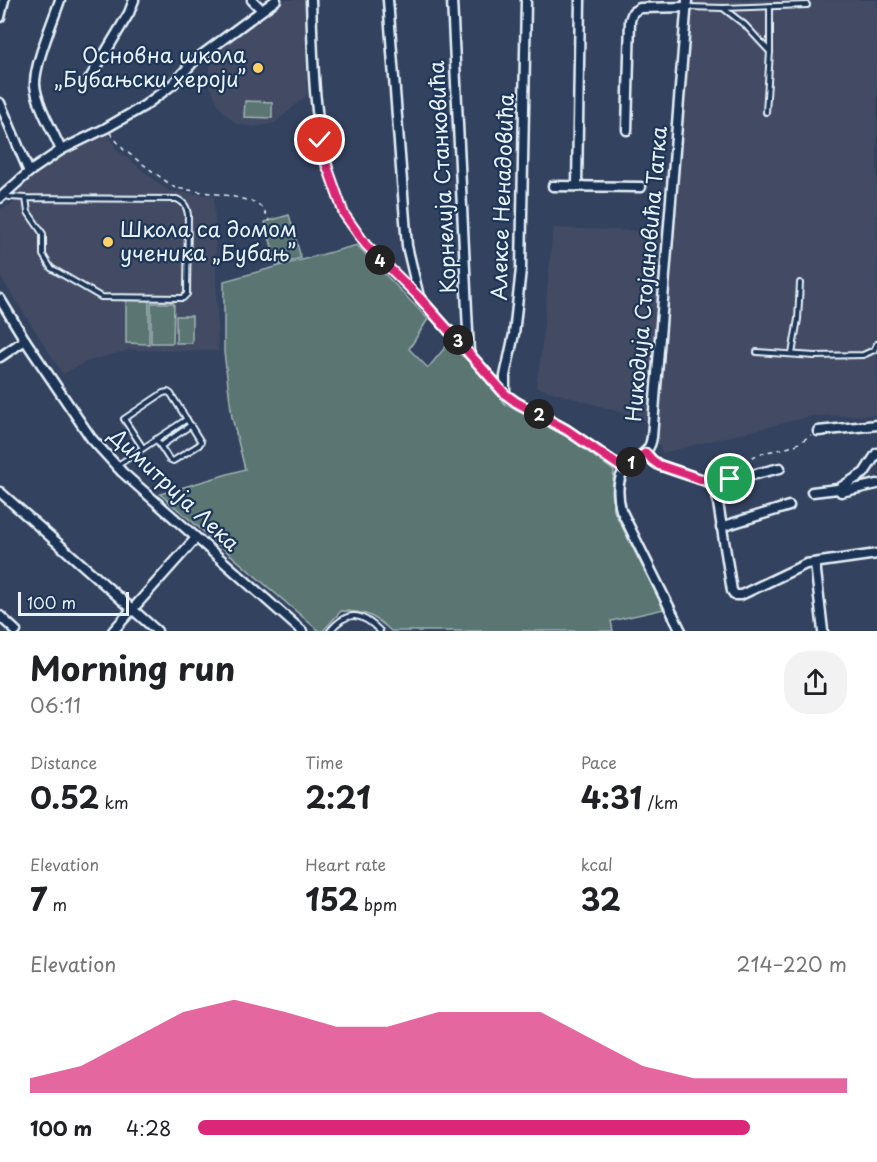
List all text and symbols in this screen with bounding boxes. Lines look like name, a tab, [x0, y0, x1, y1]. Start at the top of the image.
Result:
place label: Основна школа „Бубањски хероји”	[55, 38, 246, 94]
street label: Корнелија Станковића	[419, 59, 463, 294]
marker: Основна школа „Бубањски хероји”	[251, 61, 265, 75]
street label: Алексе Ненадовића	[481, 92, 521, 301]
pin	[294, 114, 345, 165]
icon: check	[303, 123, 336, 156]
street label: Никодија Стојановића Татка	[616, 124, 674, 423]
place label: Школа са домом ученика „Бубањ”	[120, 212, 297, 268]
marker: Школа са домом ученика „Бубањ”	[101, 235, 115, 249]
pin: 4	[365, 245, 395, 275]
text: 4	[375, 248, 385, 272]
pin: 3	[443, 325, 473, 355]
text: 3	[453, 328, 463, 352]
pin: 2	[524, 399, 554, 429]
text: 2	[533, 402, 545, 426]
street label: Димитрија Лека	[102, 419, 248, 558]
pin: 1	[616, 447, 646, 477]
text: 1	[627, 450, 635, 474]
pin	[704, 453, 755, 504]
icon: arrive	[713, 462, 746, 495]
scale bar	[18, 589, 129, 616]
text: 100 m	[27, 590, 76, 614]
text: Morning run	[30, 642, 235, 692]
button: share	[784, 651, 847, 714]
text: 06:11	[30, 690, 81, 720]
text: Distance	[30, 750, 97, 774]
text: Time	[305, 750, 343, 774]
text: Pace	[581, 750, 617, 774]
text: 0.52	[30, 774, 99, 819]
text: 2:21	[305, 774, 371, 819]
text: 4:31	[581, 774, 642, 819]
text: km	[99, 790, 129, 814]
text: /km	[642, 790, 678, 814]
text: Elevation	[30, 852, 99, 876]
text: Heart rate	[305, 852, 386, 876]
text: kcal	[581, 852, 613, 876]
text: 7	[30, 876, 47, 921]
text: 152	[305, 876, 359, 921]
text: 32	[581, 876, 621, 921]
text: m	[47, 892, 67, 916]
text: bpm	[359, 892, 397, 916]
text: Elevation	[30, 949, 116, 979]
text: 214–220 m	[736, 949, 847, 979]
text: 100 m	[30, 1113, 92, 1143]
text: 4:28	[126, 1113, 172, 1143]

